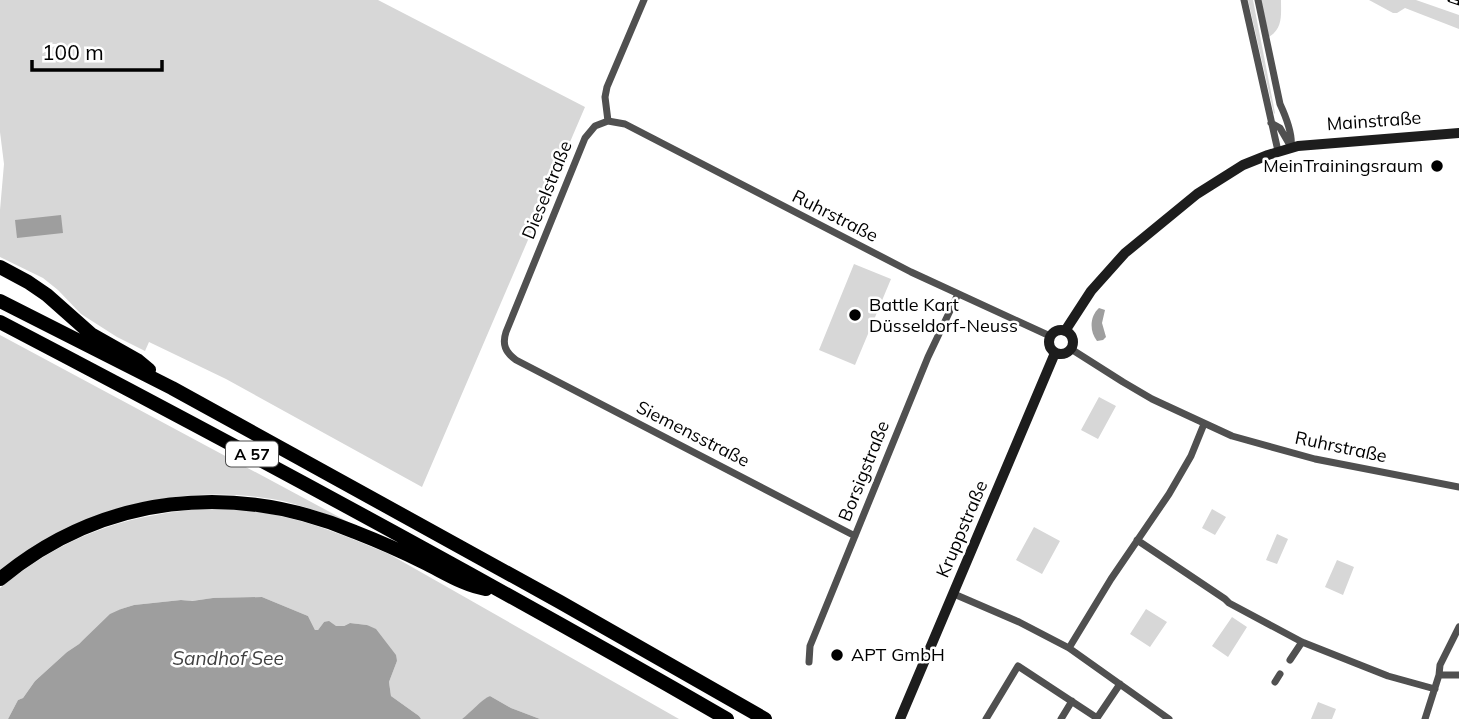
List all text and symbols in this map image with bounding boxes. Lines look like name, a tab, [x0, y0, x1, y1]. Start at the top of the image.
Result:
scale bar	[32, 28, 161, 72]
text: 100 m	[42, 39, 104, 65]
street label: Mainstraße	[1326, 106, 1422, 135]
street label: Dieselstraße	[516, 137, 577, 242]
place label: MeinTrainingsraum	[1263, 154, 1423, 177]
marker: MeinTrainingsraum	[1429, 158, 1445, 174]
street label: Ruhrstraße	[788, 184, 882, 247]
place label: Battle Kart Düsseldorf-Neuss	[869, 293, 1018, 337]
marker: Battle Kart Düsseldorf-Neuss	[847, 307, 863, 323]
street label: Siemensstraße	[633, 395, 754, 472]
street label: Borsigstraße	[833, 417, 894, 525]
street label: Ruhrstraße	[1293, 426, 1389, 467]
road number: A 57	[226, 442, 278, 467]
street label: Kruppstraße	[931, 477, 992, 581]
place label: APT GmbH	[851, 643, 945, 666]
water label: Sandhof See	[172, 646, 284, 670]
marker: APT GmbH	[829, 647, 845, 663]

